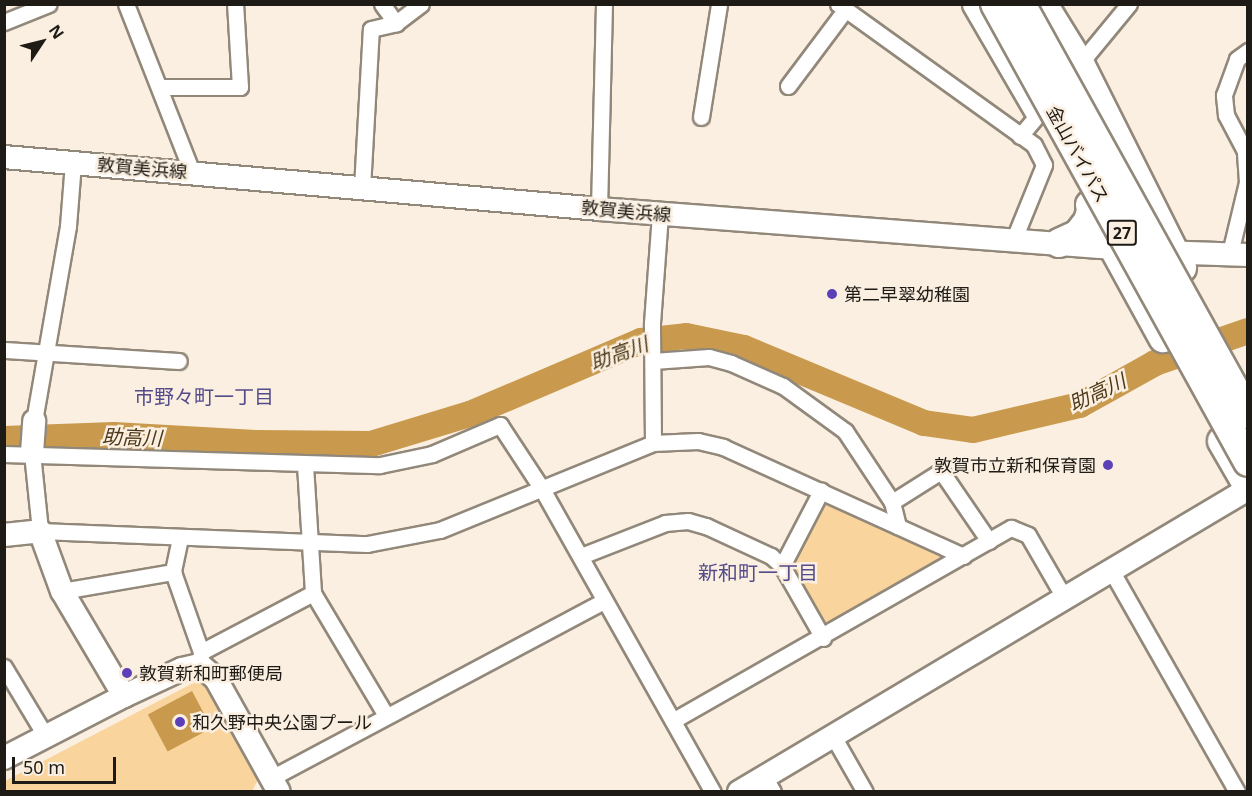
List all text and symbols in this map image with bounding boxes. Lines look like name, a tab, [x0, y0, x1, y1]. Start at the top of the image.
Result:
north arrow	[12, 12, 72, 72]
text: N	[44, 20, 69, 43]
street label: 金山バイパス	[1042, 102, 1114, 206]
street label: 敦賀美浜線	[96, 153, 188, 183]
street label: 敦賀美浜線	[580, 196, 672, 226]
road number: 27	[1106, 220, 1138, 246]
place label: 第二早翠幼稚園	[844, 283, 970, 305]
marker: 第二早翠幼稚園	[825, 287, 839, 301]
water label: 助高川	[587, 331, 651, 375]
water label: 助高川	[1065, 368, 1129, 416]
district label: 市野々町一丁目	[134, 384, 274, 408]
water label: 助高川	[102, 424, 162, 450]
place label: 敦賀市立新和保育園	[934, 454, 1096, 476]
marker: 敦賀市立新和保育園	[1101, 458, 1115, 472]
district label: 新和町一丁目	[698, 560, 818, 584]
place label: 敦賀新和町郵便局	[139, 662, 283, 684]
marker: 敦賀新和町郵便局	[120, 666, 134, 680]
place label: 和久野中央公園プール	[192, 711, 372, 733]
marker: 和久野中央公園プール	[173, 715, 187, 729]
scale bar	[15, 745, 118, 783]
text: 50 m	[23, 755, 65, 779]

